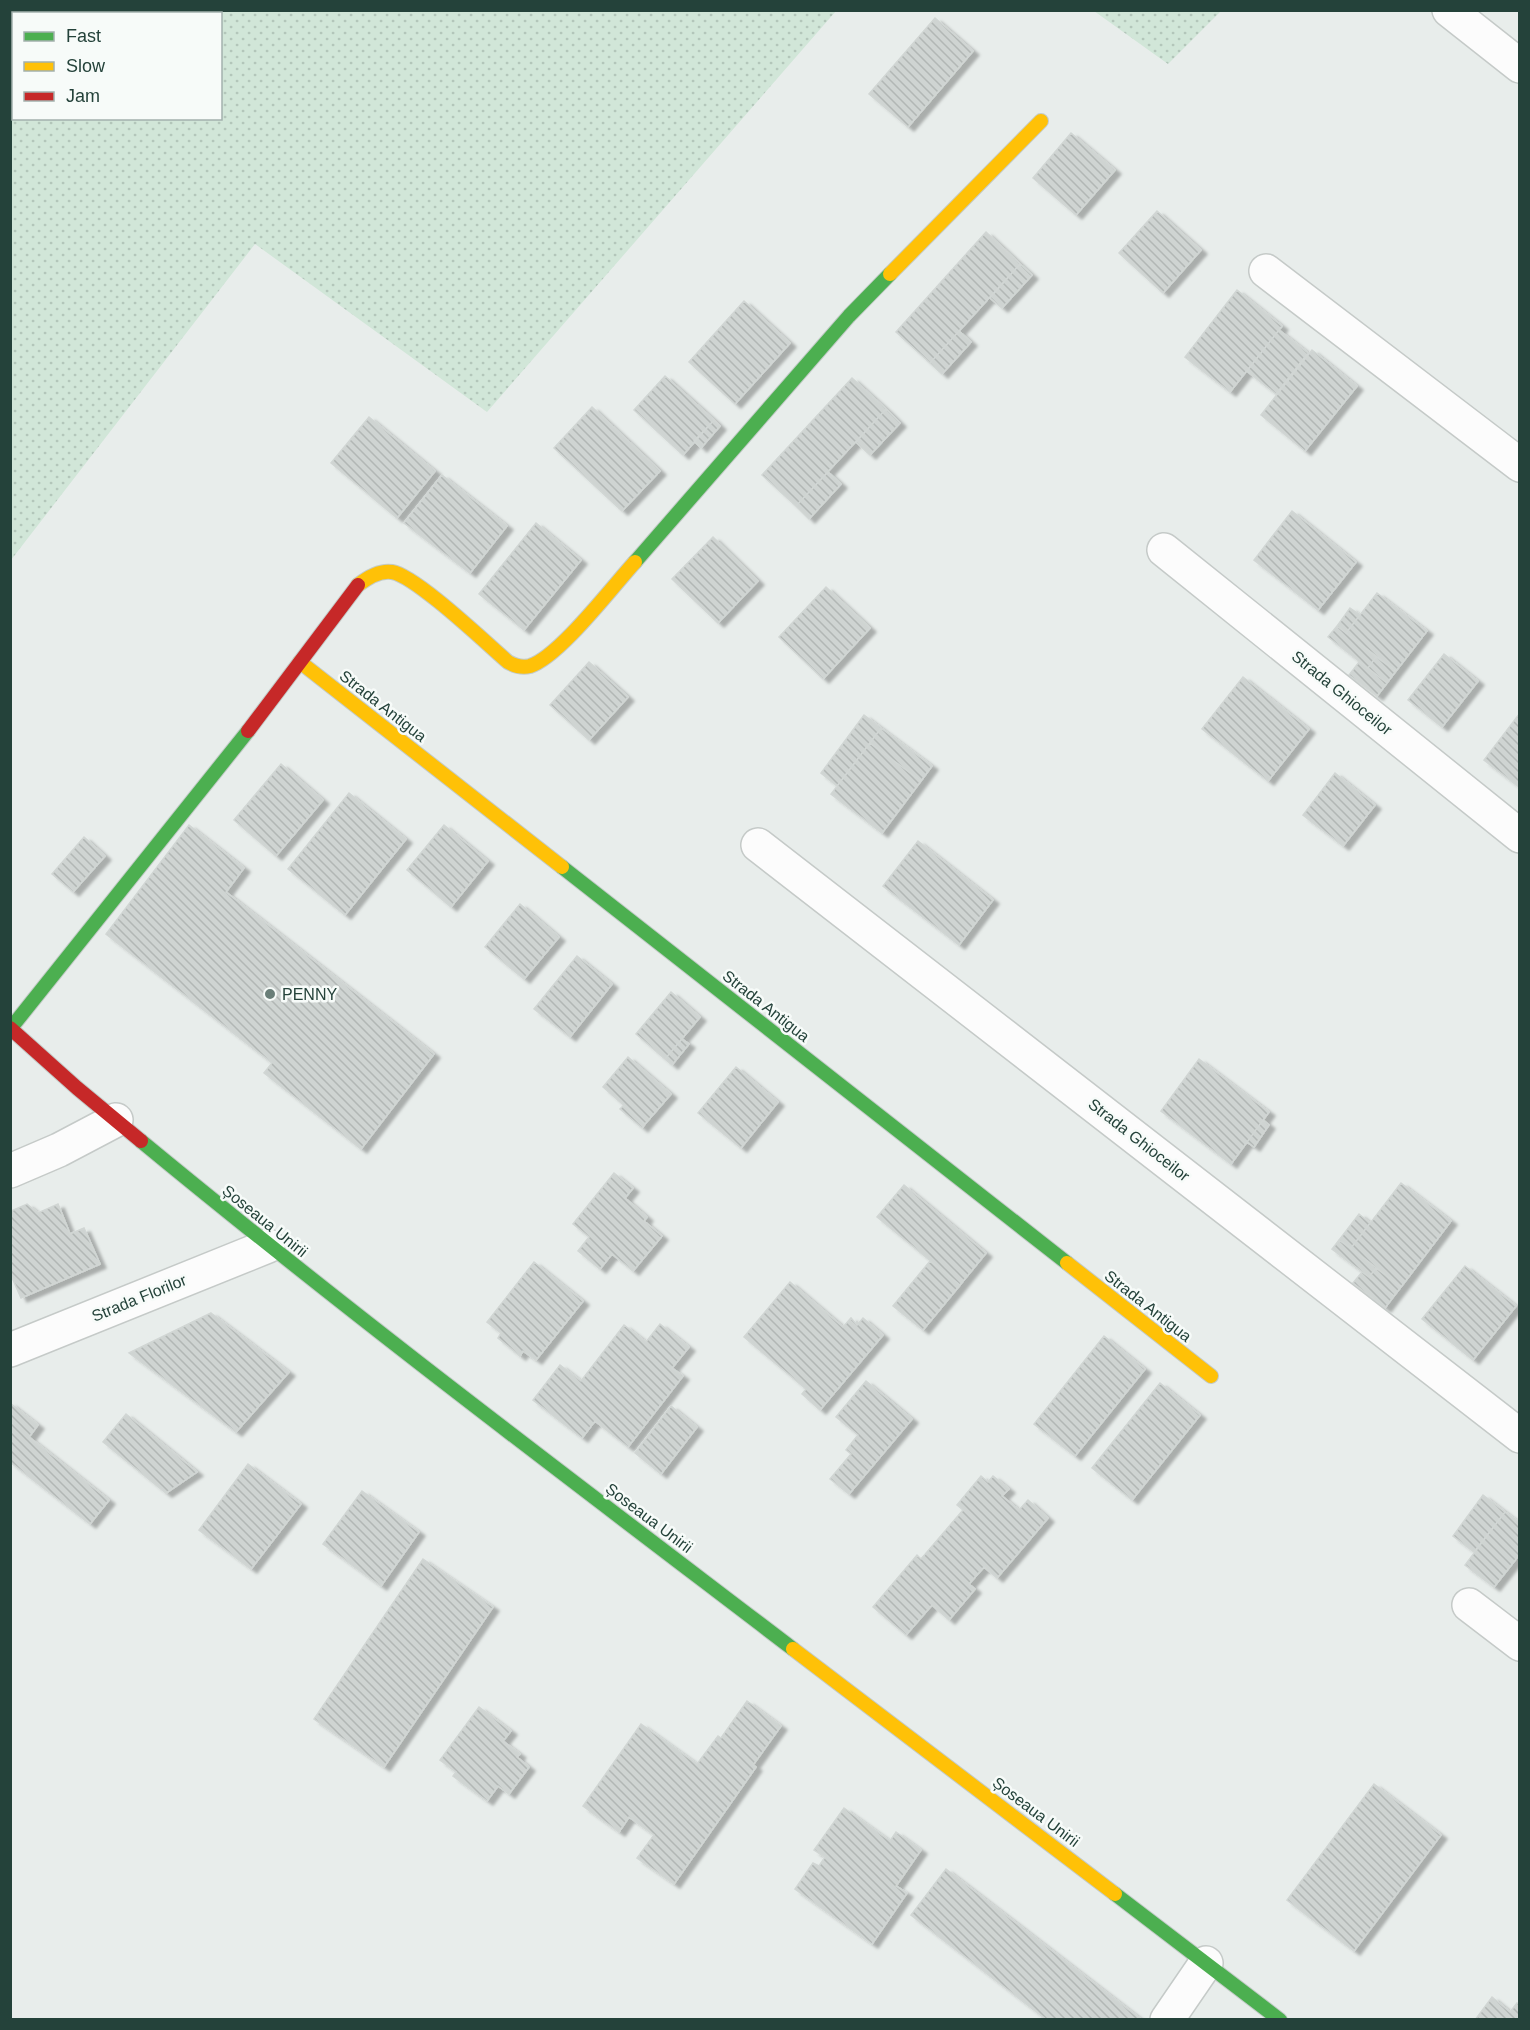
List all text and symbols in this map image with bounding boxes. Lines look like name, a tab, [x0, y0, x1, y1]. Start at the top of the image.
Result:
legend	[12, 12, 222, 120]
text: Fast	[66, 26, 101, 46]
text: Slow	[66, 56, 106, 76]
text: Jam	[66, 86, 100, 106]
street label: Strada Ghioceilor	[1289, 647, 1396, 739]
street label: Strada Antigua	[336, 667, 430, 745]
street label: Strada Antigua	[719, 967, 813, 1045]
place label: PENNY	[282, 986, 337, 1003]
marker: PENNY	[263, 987, 277, 1001]
street label: Strada Ghioceilor	[1085, 1095, 1193, 1185]
street label: Șoseaua Unirii	[219, 1182, 311, 1260]
street label: Strada Antigua	[1101, 1267, 1195, 1345]
street label: Strada Florilor	[89, 1271, 189, 1325]
street label: Șoseaua Unirii	[602, 1480, 696, 1556]
street label: Șoseaua Unirii	[989, 1774, 1083, 1850]

